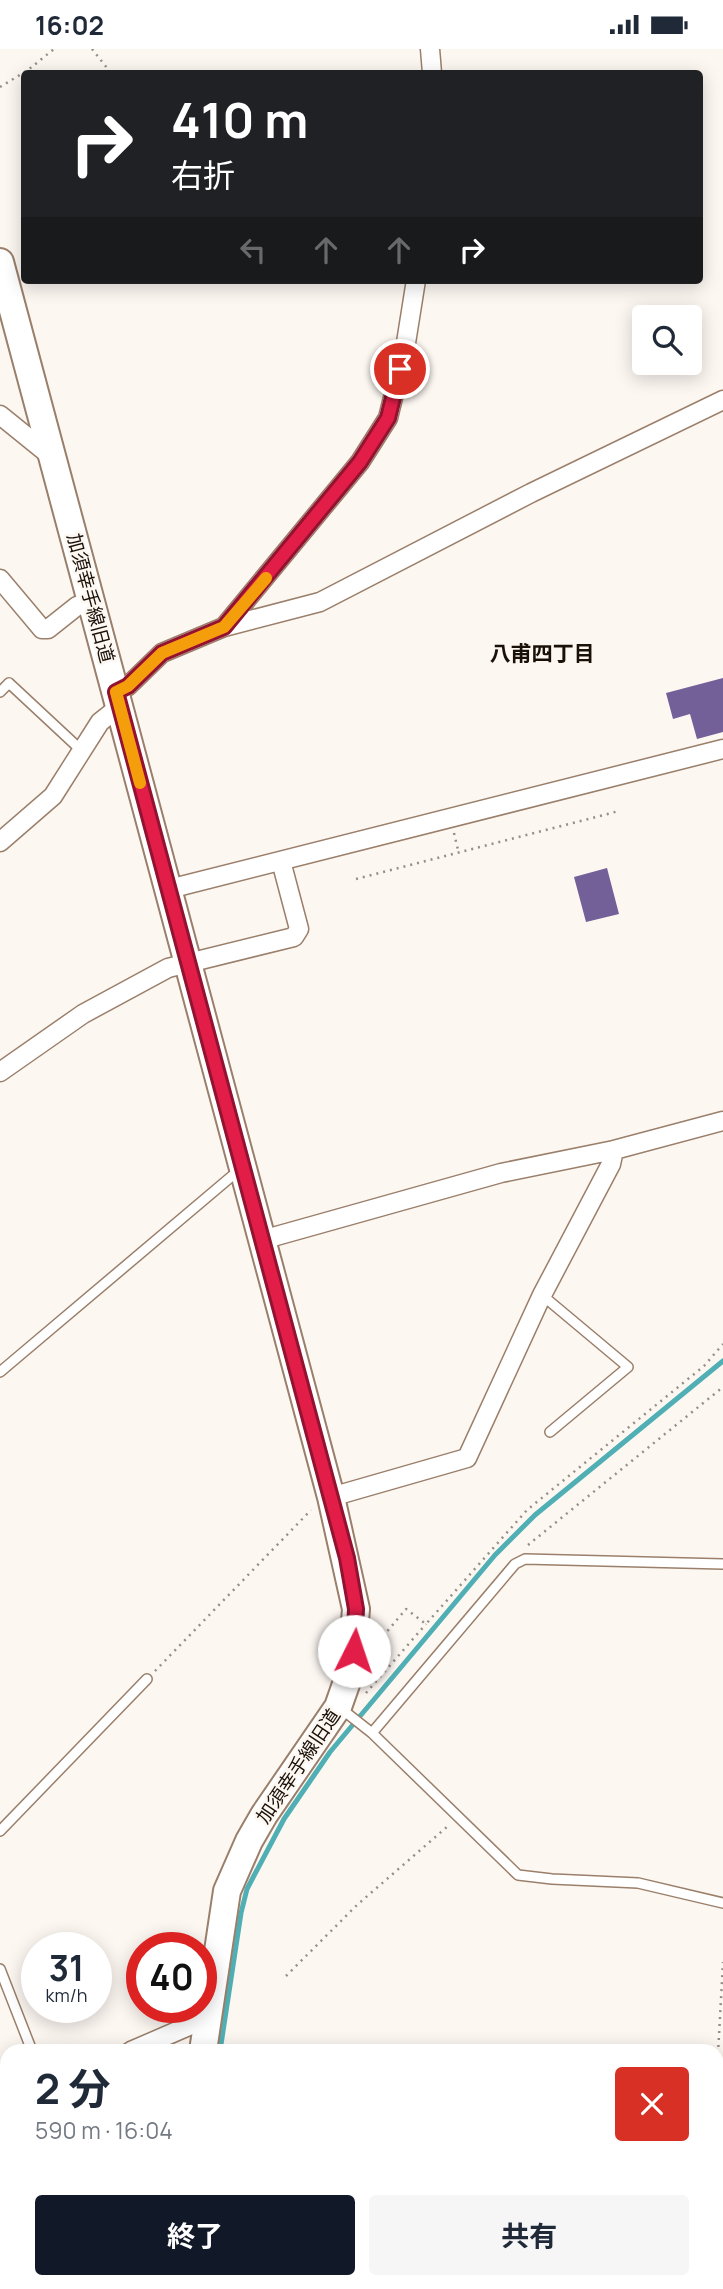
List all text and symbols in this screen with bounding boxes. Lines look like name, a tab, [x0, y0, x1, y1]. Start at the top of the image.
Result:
text: 16:02	[35, 7, 104, 43]
text: 410 m	[171, 86, 308, 153]
icon: right	[56, 98, 147, 189]
text: 右折	[171, 153, 235, 197]
icon: left	[234, 231, 272, 269]
icon: ahead	[307, 231, 345, 269]
icon: ahead	[380, 231, 418, 269]
icon: right	[453, 231, 491, 269]
map controls	[632, 305, 702, 375]
button: search	[632, 305, 702, 375]
pin	[370, 339, 430, 399]
icon: arrive	[381, 350, 419, 388]
street label: 加須幸手線旧道	[61, 530, 121, 666]
district label: 八甫四丁目	[490, 639, 595, 667]
position arrow	[317, 1614, 391, 1688]
street label: 加須幸手線旧道	[250, 1704, 346, 1828]
speed limit sign: 40	[126, 1932, 217, 2023]
text: 31	[49, 1944, 84, 1992]
text: km/h	[46, 1983, 87, 2007]
text: 2 分	[35, 2059, 110, 2117]
button: close	[615, 2067, 689, 2141]
text: 590 m · 16:04	[35, 2114, 173, 2146]
button: 終了	[35, 2195, 355, 2275]
button: 共有	[369, 2195, 689, 2275]

